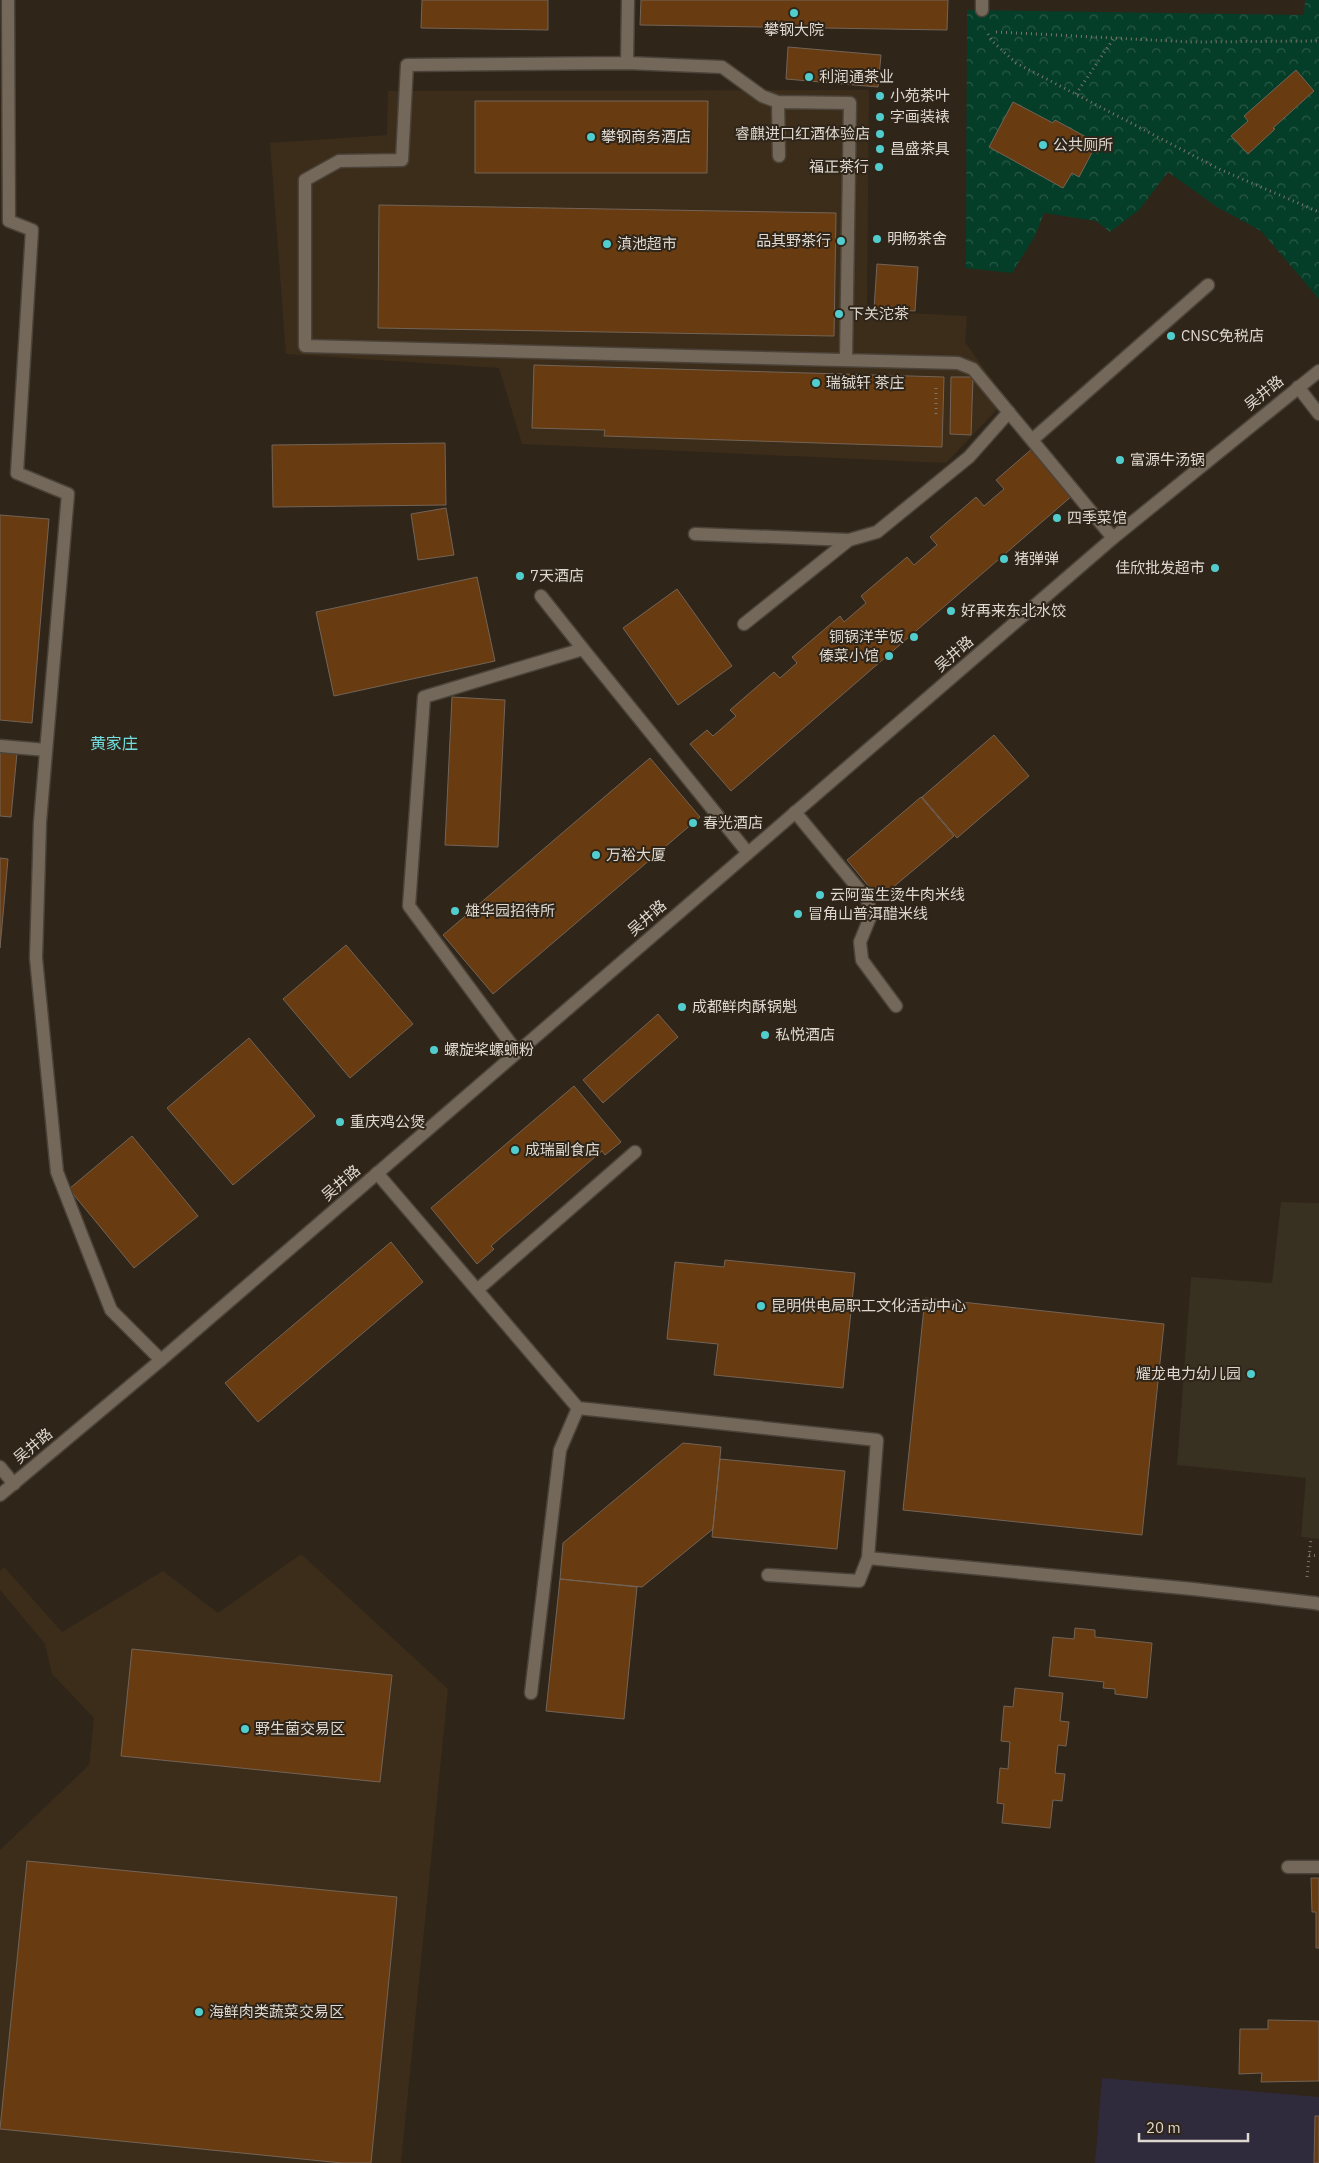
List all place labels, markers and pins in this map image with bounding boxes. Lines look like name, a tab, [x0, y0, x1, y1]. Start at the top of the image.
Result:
marker: 攀钢大院	[788, 7, 800, 19]
place label: 攀钢大院	[764, 20, 824, 39]
place label: 利润通茶业	[819, 67, 894, 86]
marker: 利润通茶业	[803, 71, 815, 83]
place label: 小苑茶叶	[890, 86, 950, 105]
marker: 小苑茶叶	[874, 90, 886, 102]
place label: 字画装裱	[890, 107, 950, 126]
marker: 字画装裱	[874, 111, 886, 123]
place label: 睿麒进口红酒体验店	[735, 124, 870, 143]
place label: 攀钢商务酒店	[601, 127, 691, 146]
marker: 睿麒进口红酒体验店	[874, 128, 886, 140]
marker: 攀钢商务酒店	[585, 131, 597, 143]
place label: 公共厕所	[1053, 135, 1113, 154]
place label: 昌盛茶具	[890, 139, 950, 158]
marker: 公共厕所	[1037, 139, 1049, 151]
marker: 昌盛茶具	[874, 143, 886, 155]
place label: 福正茶行	[809, 157, 869, 176]
marker: 福正茶行	[873, 161, 885, 173]
place label: 明畅茶舍	[887, 229, 947, 248]
place label: 品其野茶行	[756, 231, 831, 250]
marker: 明畅茶舍	[871, 233, 883, 245]
place label: 滇池超市	[617, 234, 677, 253]
marker: 品其野茶行	[835, 235, 847, 247]
marker: 滇池超市	[601, 238, 613, 250]
place label: 下关沱茶	[849, 304, 909, 323]
marker: 下关沱茶	[833, 308, 845, 320]
place label: CNSC免税店	[1181, 326, 1264, 345]
marker: CNSC免税店	[1165, 330, 1177, 342]
place label: 瑞铖轩 茶庄	[826, 373, 905, 392]
marker: 瑞铖轩 茶庄	[810, 377, 822, 389]
place label: 富源牛汤锅	[1130, 450, 1205, 469]
marker: 富源牛汤锅	[1114, 454, 1126, 466]
place label: 四季菜馆	[1067, 508, 1127, 527]
marker: 四季菜馆	[1051, 512, 1063, 524]
place label: 猪弹弹	[1014, 549, 1059, 568]
marker: 猪弹弹	[998, 553, 1010, 565]
place label: 佳欣批发超市	[1115, 558, 1205, 577]
marker: 佳欣批发超市	[1209, 562, 1221, 574]
place label: 7天酒店	[530, 566, 584, 585]
marker: 7天酒店	[514, 570, 526, 582]
place label: 好再来东北水饺	[961, 601, 1066, 620]
marker: 好再来东北水饺	[945, 605, 957, 617]
place label: 铜锅洋芋饭	[829, 627, 904, 646]
marker: 铜锅洋芋饭	[908, 631, 920, 643]
place label: 傣菜小馆	[819, 646, 879, 665]
marker: 傣菜小馆	[883, 650, 895, 662]
place label: 春光酒店	[703, 813, 763, 832]
marker: 春光酒店	[687, 817, 699, 829]
place label: 万裕大厦	[606, 845, 666, 864]
marker: 万裕大厦	[590, 849, 602, 861]
place label: 云阿蛮生烫牛肉米线	[830, 885, 965, 904]
marker: 云阿蛮生烫牛肉米线	[814, 889, 826, 901]
place label: 雄华园招待所	[465, 901, 555, 920]
place label: 冒角山普洱醋米线	[808, 904, 928, 923]
marker: 雄华园招待所	[449, 905, 461, 917]
marker: 冒角山普洱醋米线	[792, 908, 804, 920]
place label: 成都鲜肉酥锅魁	[692, 997, 797, 1016]
marker: 成都鲜肉酥锅魁	[676, 1001, 688, 1013]
place label: 私悦酒店	[775, 1025, 835, 1044]
marker: 私悦酒店	[759, 1029, 771, 1041]
place label: 螺旋桨螺蛳粉	[444, 1040, 534, 1059]
marker: 螺旋桨螺蛳粉	[428, 1044, 440, 1056]
place label: 重庆鸡公煲	[350, 1112, 425, 1131]
marker: 重庆鸡公煲	[334, 1116, 346, 1128]
place label: 成瑞副食店	[525, 1140, 600, 1159]
marker: 成瑞副食店	[509, 1144, 521, 1156]
place label: 昆明供电局职工文化活动中心	[771, 1296, 966, 1315]
marker: 昆明供电局职工文化活动中心	[755, 1300, 767, 1312]
place label: 耀龙电力幼儿园	[1136, 1364, 1241, 1383]
marker: 耀龙电力幼儿园	[1245, 1368, 1257, 1380]
place label: 野生菌交易区	[255, 1719, 345, 1738]
marker: 野生菌交易区	[239, 1723, 251, 1735]
place label: 海鲜肉类蔬菜交易区	[209, 2002, 344, 2021]
marker: 海鲜肉类蔬菜交易区	[193, 2006, 205, 2018]

